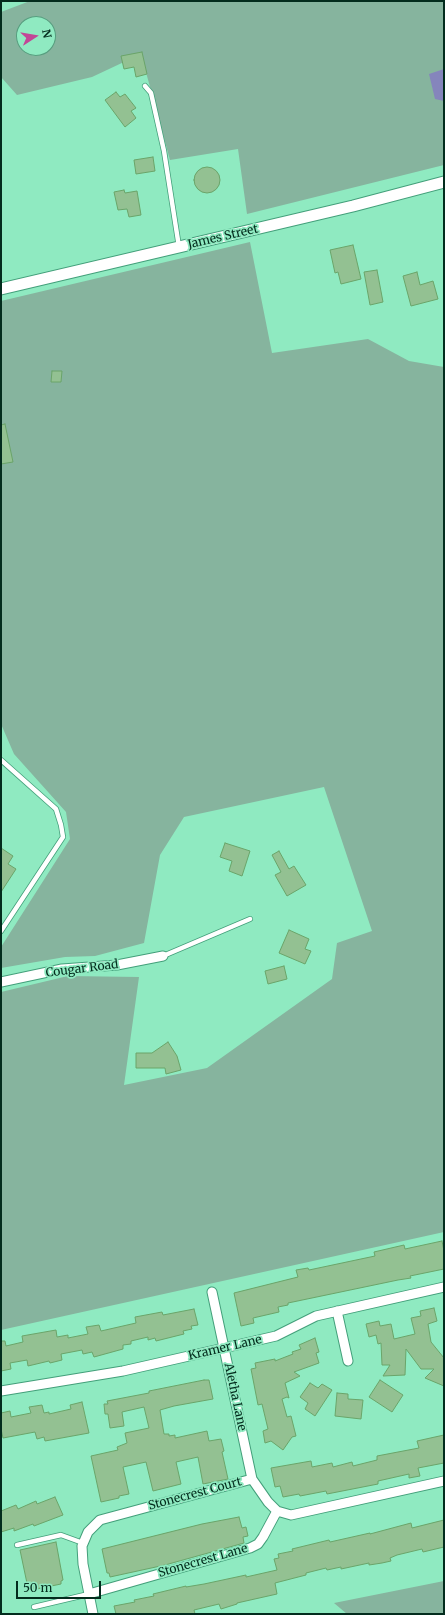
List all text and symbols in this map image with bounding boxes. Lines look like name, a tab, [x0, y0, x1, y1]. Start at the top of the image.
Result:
north arrow	[16, 16, 56, 56]
text: N	[39, 28, 55, 39]
street label: James Street	[186, 222, 260, 252]
street label: Cougar Road	[45, 957, 119, 981]
street label: Kramer Lane	[187, 1333, 263, 1363]
street label: Aletha Lane	[221, 1362, 249, 1432]
street label: Stonecrest Court	[147, 1475, 243, 1513]
street label: Stonecrest Lane	[157, 1541, 249, 1581]
scale bar	[18, 1573, 103, 1599]
text: 50 m	[23, 1580, 52, 1595]

